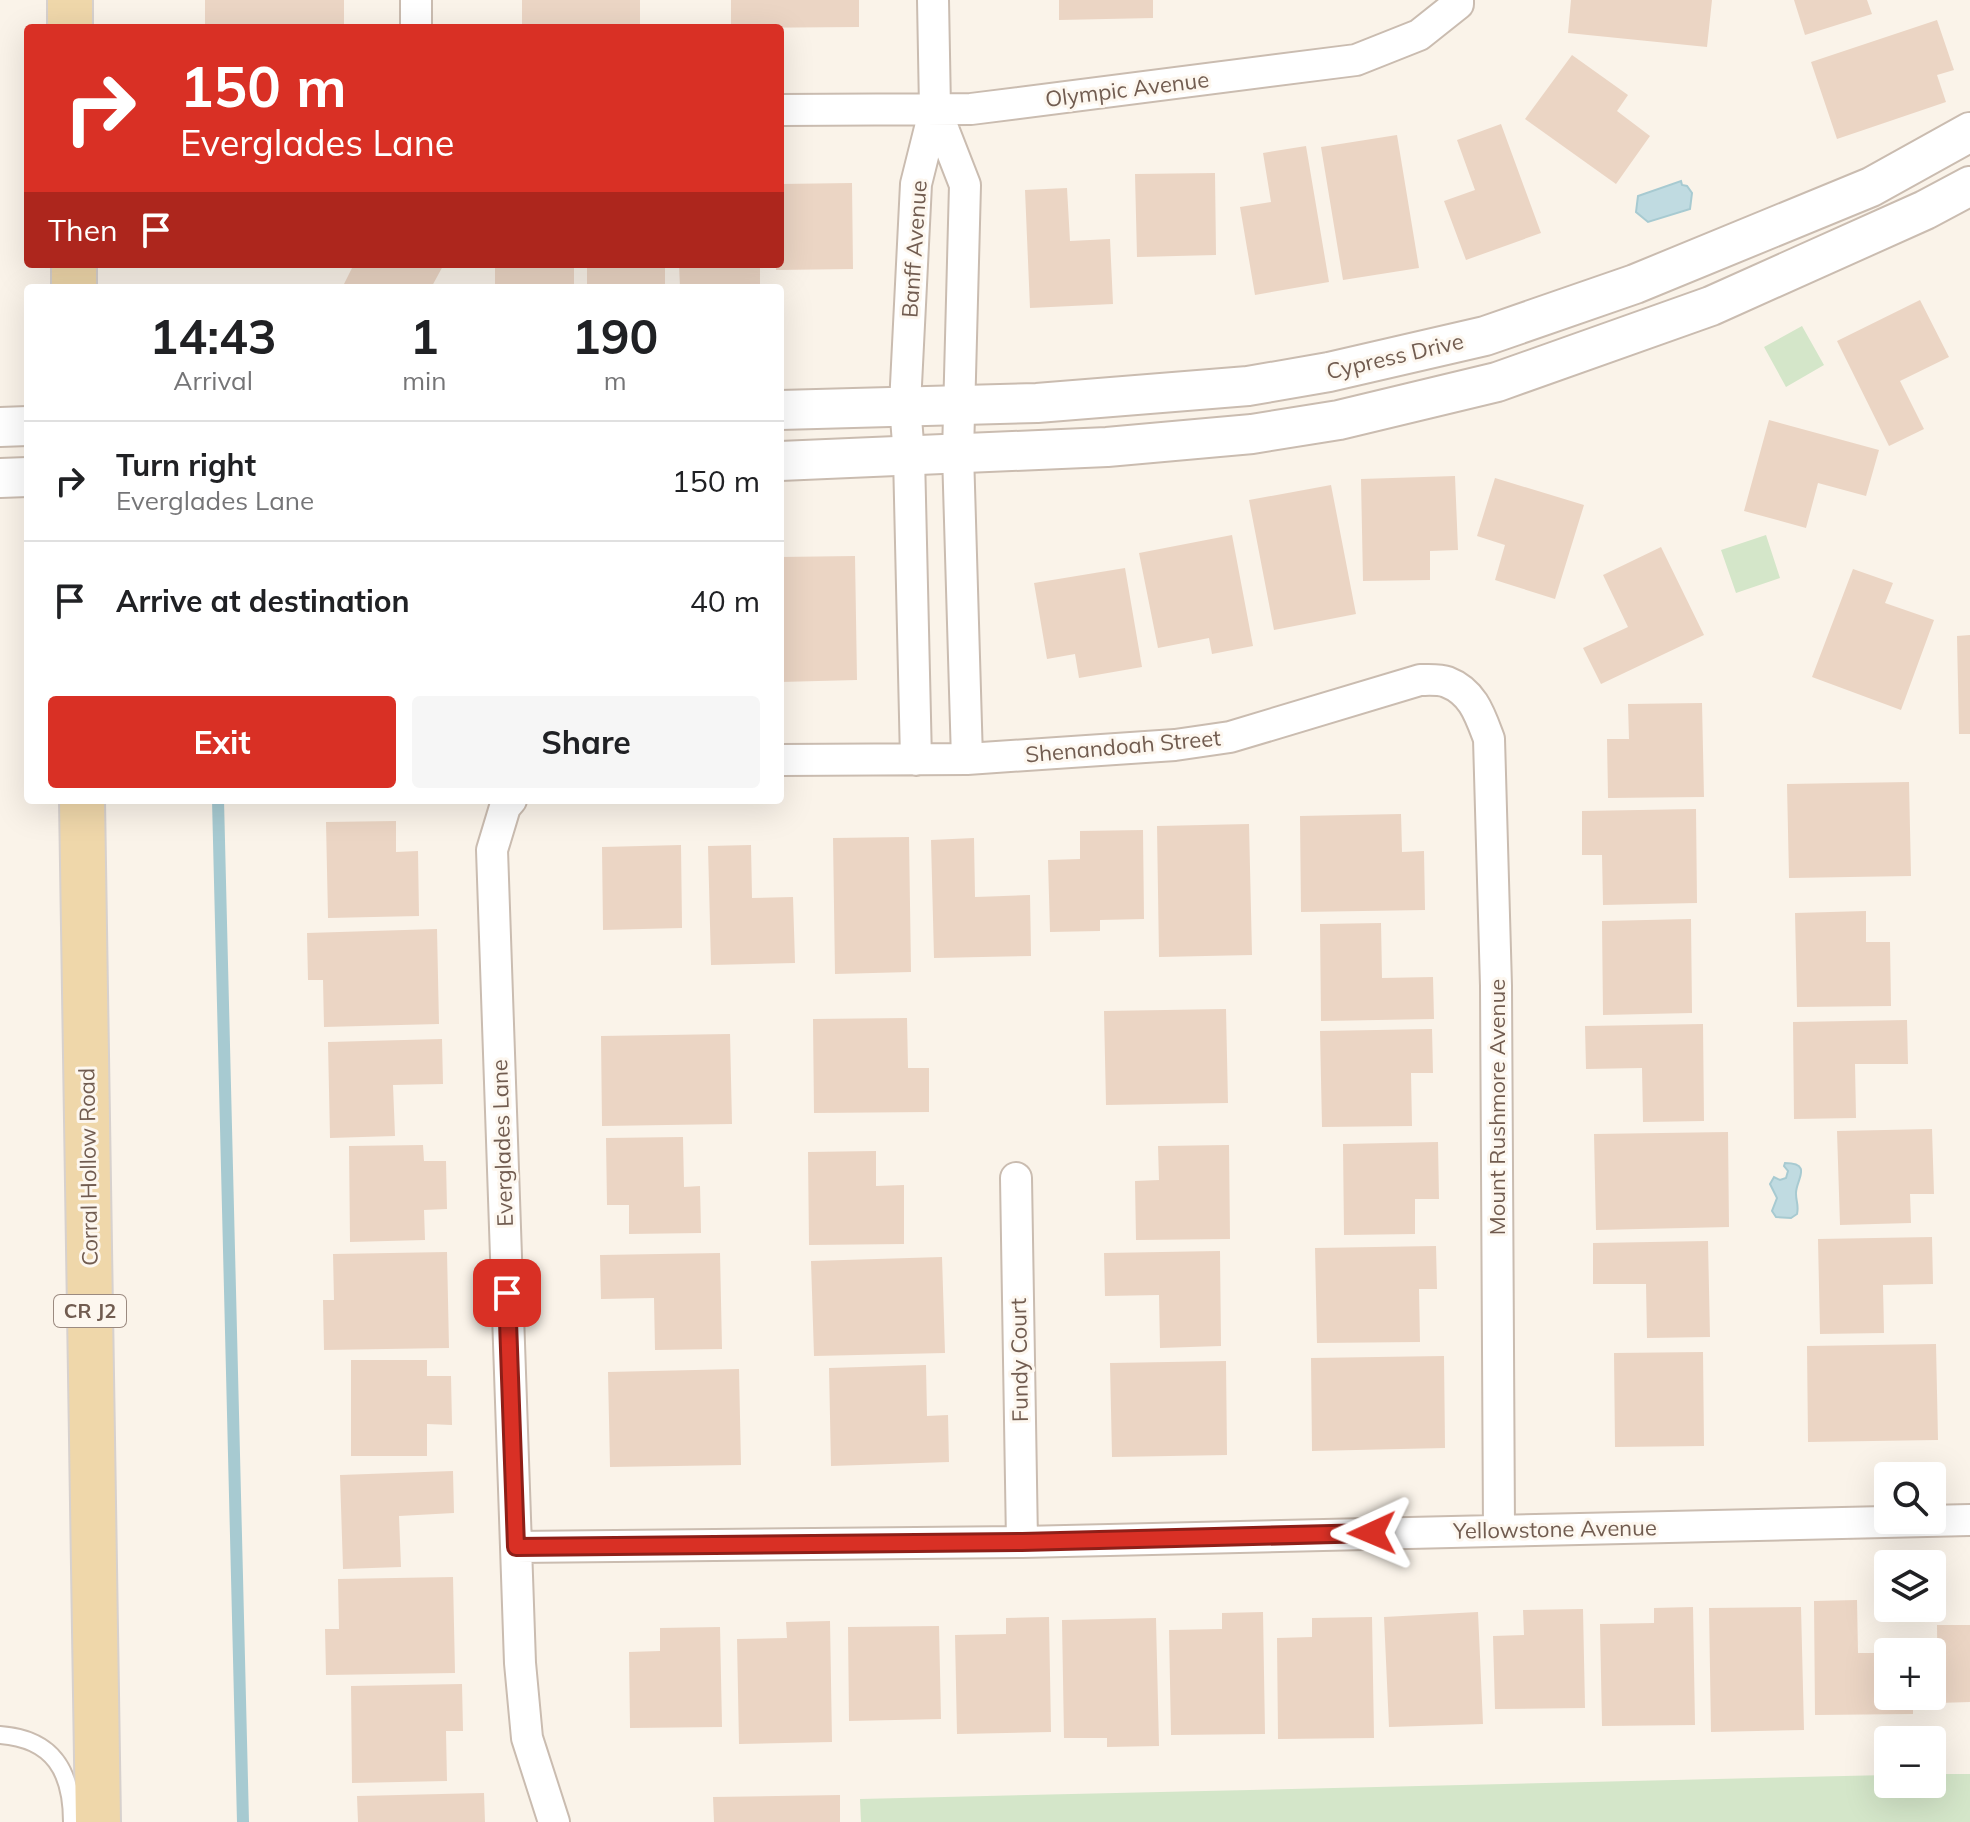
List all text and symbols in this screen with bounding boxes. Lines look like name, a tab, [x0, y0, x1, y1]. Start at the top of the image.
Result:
text: 150 m	[180, 51, 347, 121]
icon: right	[48, 56, 152, 160]
street label: Olympic Avenue	[1043, 65, 1211, 113]
text: Everglades Lane	[180, 120, 454, 165]
street label: Banff Avenue	[895, 179, 933, 319]
icon: arrive	[134, 208, 178, 252]
text: Then	[48, 211, 118, 249]
text: 14:43	[150, 306, 277, 366]
text: 1	[410, 306, 439, 366]
text: 190	[572, 306, 658, 366]
street label: Cypress Drive	[1324, 327, 1466, 385]
text: Arrival	[173, 364, 253, 397]
text: min	[402, 364, 446, 397]
text: m	[604, 364, 627, 397]
text: Turn right	[116, 446, 256, 484]
icon: right	[48, 459, 92, 503]
text: 150 m	[672, 462, 760, 500]
text: Everglades Lane	[116, 484, 314, 517]
icon: arrive	[48, 579, 92, 623]
text: Arrive at destination	[116, 582, 410, 620]
text: 40 m	[690, 582, 760, 620]
button: Exit	[48, 696, 396, 788]
button: Share	[412, 696, 760, 788]
street label: Shenandoah Street	[1024, 723, 1222, 768]
street label: Mount Rushmore Avenue	[1483, 979, 1511, 1235]
street label: Everglades Lane	[485, 1059, 519, 1227]
street label: Corral Hollow Road	[72, 1068, 104, 1266]
pin	[473, 1259, 541, 1327]
icon: arrive	[485, 1271, 529, 1315]
road number: CR J2	[54, 1295, 126, 1327]
street label: Fundy Court	[1004, 1297, 1034, 1422]
map controls	[1874, 1462, 1946, 1798]
button: search	[1874, 1462, 1946, 1534]
position arrow	[1330, 1491, 1414, 1575]
street label: Yellowstone Avenue	[1452, 1513, 1657, 1545]
button: layers	[1874, 1550, 1946, 1622]
button: +	[1874, 1638, 1946, 1710]
button: −	[1874, 1726, 1946, 1798]

